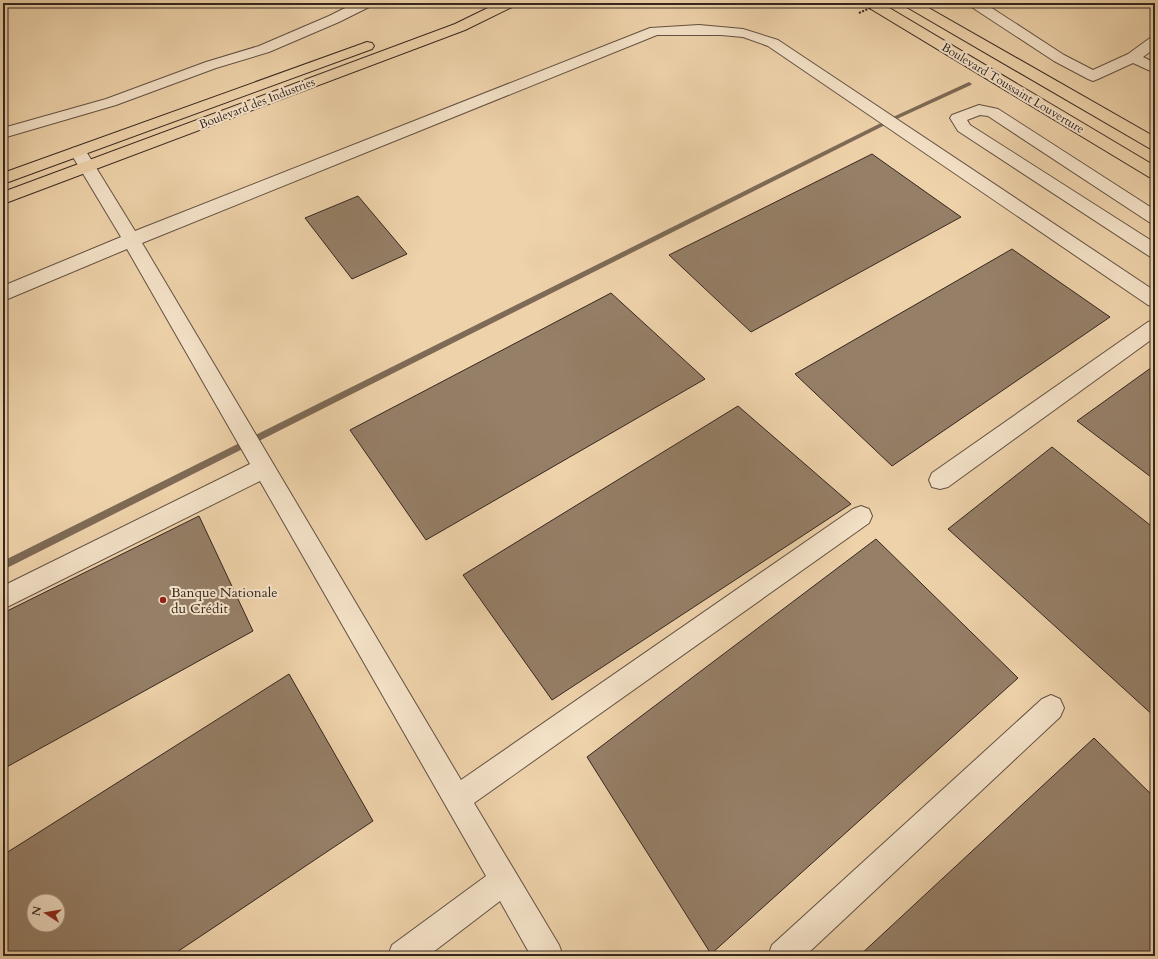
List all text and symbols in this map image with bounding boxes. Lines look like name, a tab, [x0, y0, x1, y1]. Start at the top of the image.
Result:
street label: Boulevard Toussaint Louverture	[939, 39, 1087, 137]
street label: Boulevard des Industries	[197, 74, 317, 132]
place label: Banque Nationale du Crédit	[171, 583, 278, 618]
marker: Banque Nationale du Crédit	[158, 595, 168, 605]
north arrow	[26, 893, 66, 933]
text: N	[28, 904, 45, 917]

